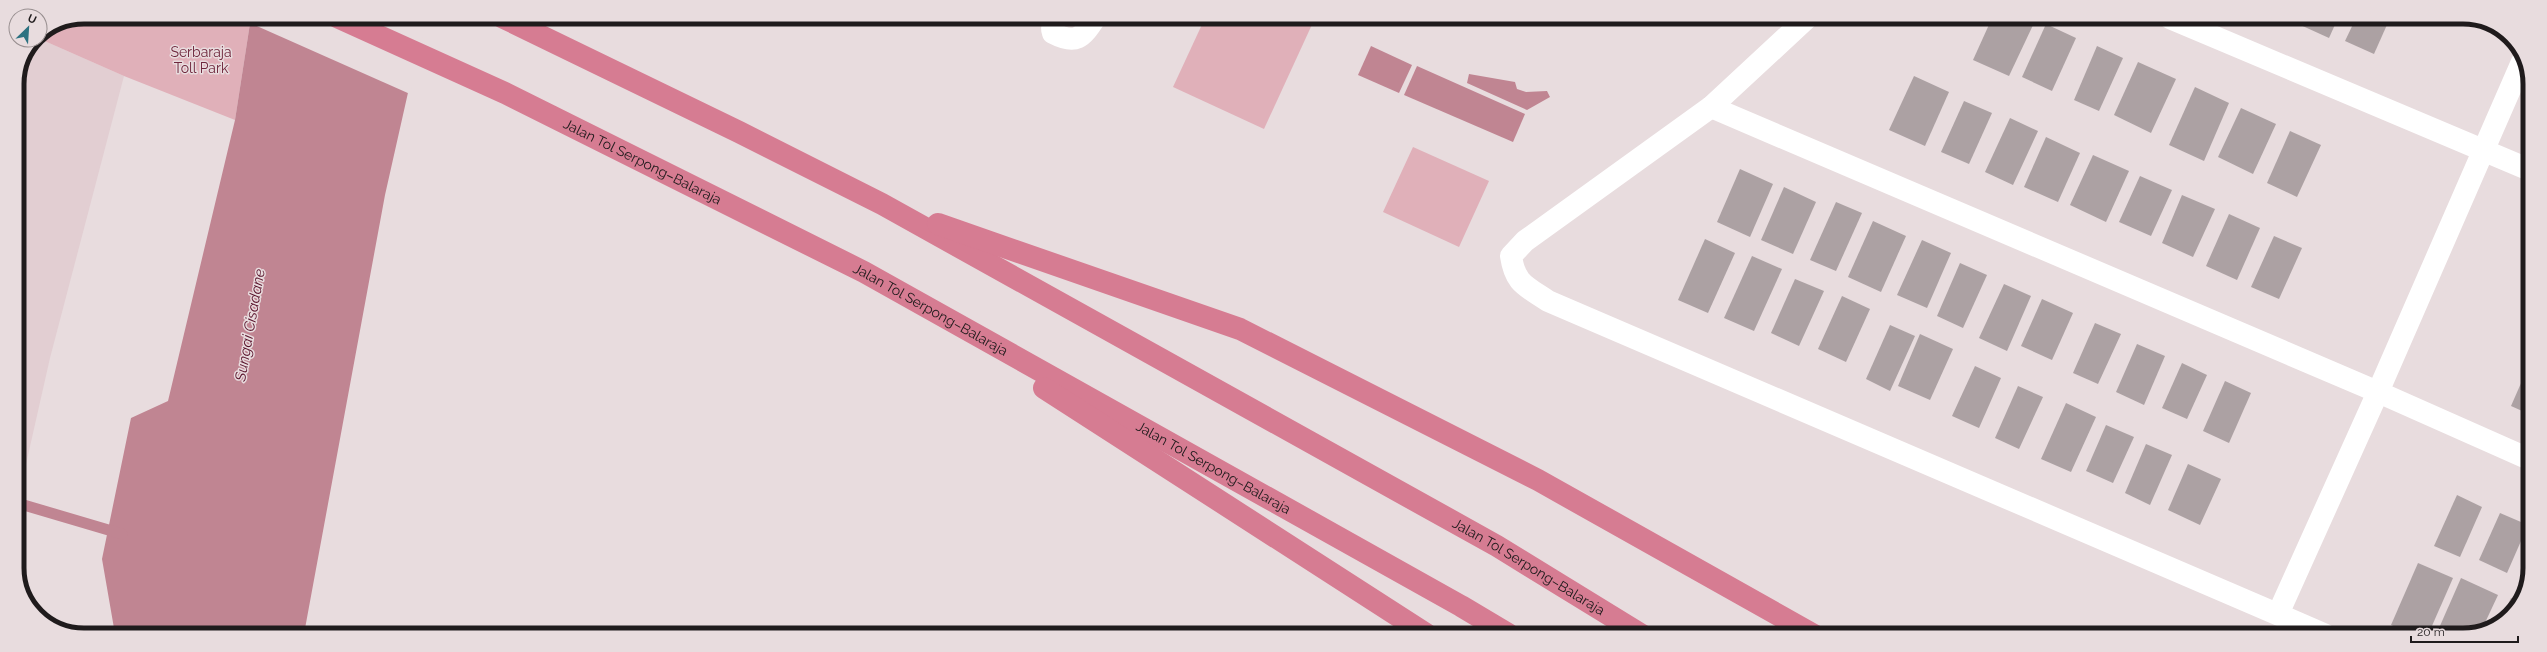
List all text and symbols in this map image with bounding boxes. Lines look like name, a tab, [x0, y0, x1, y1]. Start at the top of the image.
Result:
north arrow	[8, 8, 48, 48]
text: U	[26, 12, 39, 27]
park label: Serbaraja Toll Park	[170, 44, 232, 76]
street label: Jalan Tol Serpong–Balaraja	[561, 115, 724, 208]
street label: Jalan Tol Serpong–Balaraja	[851, 260, 1011, 359]
water label: Sungai Cisadane	[231, 267, 269, 384]
street label: Jalan Tol Serpong–Balaraja	[1133, 418, 1294, 517]
street label: Jalan Tol Serpong–Balaraja	[1450, 515, 1608, 618]
scale bar	[2411, 618, 2518, 644]
text: 20 m	[2417, 625, 2445, 639]

